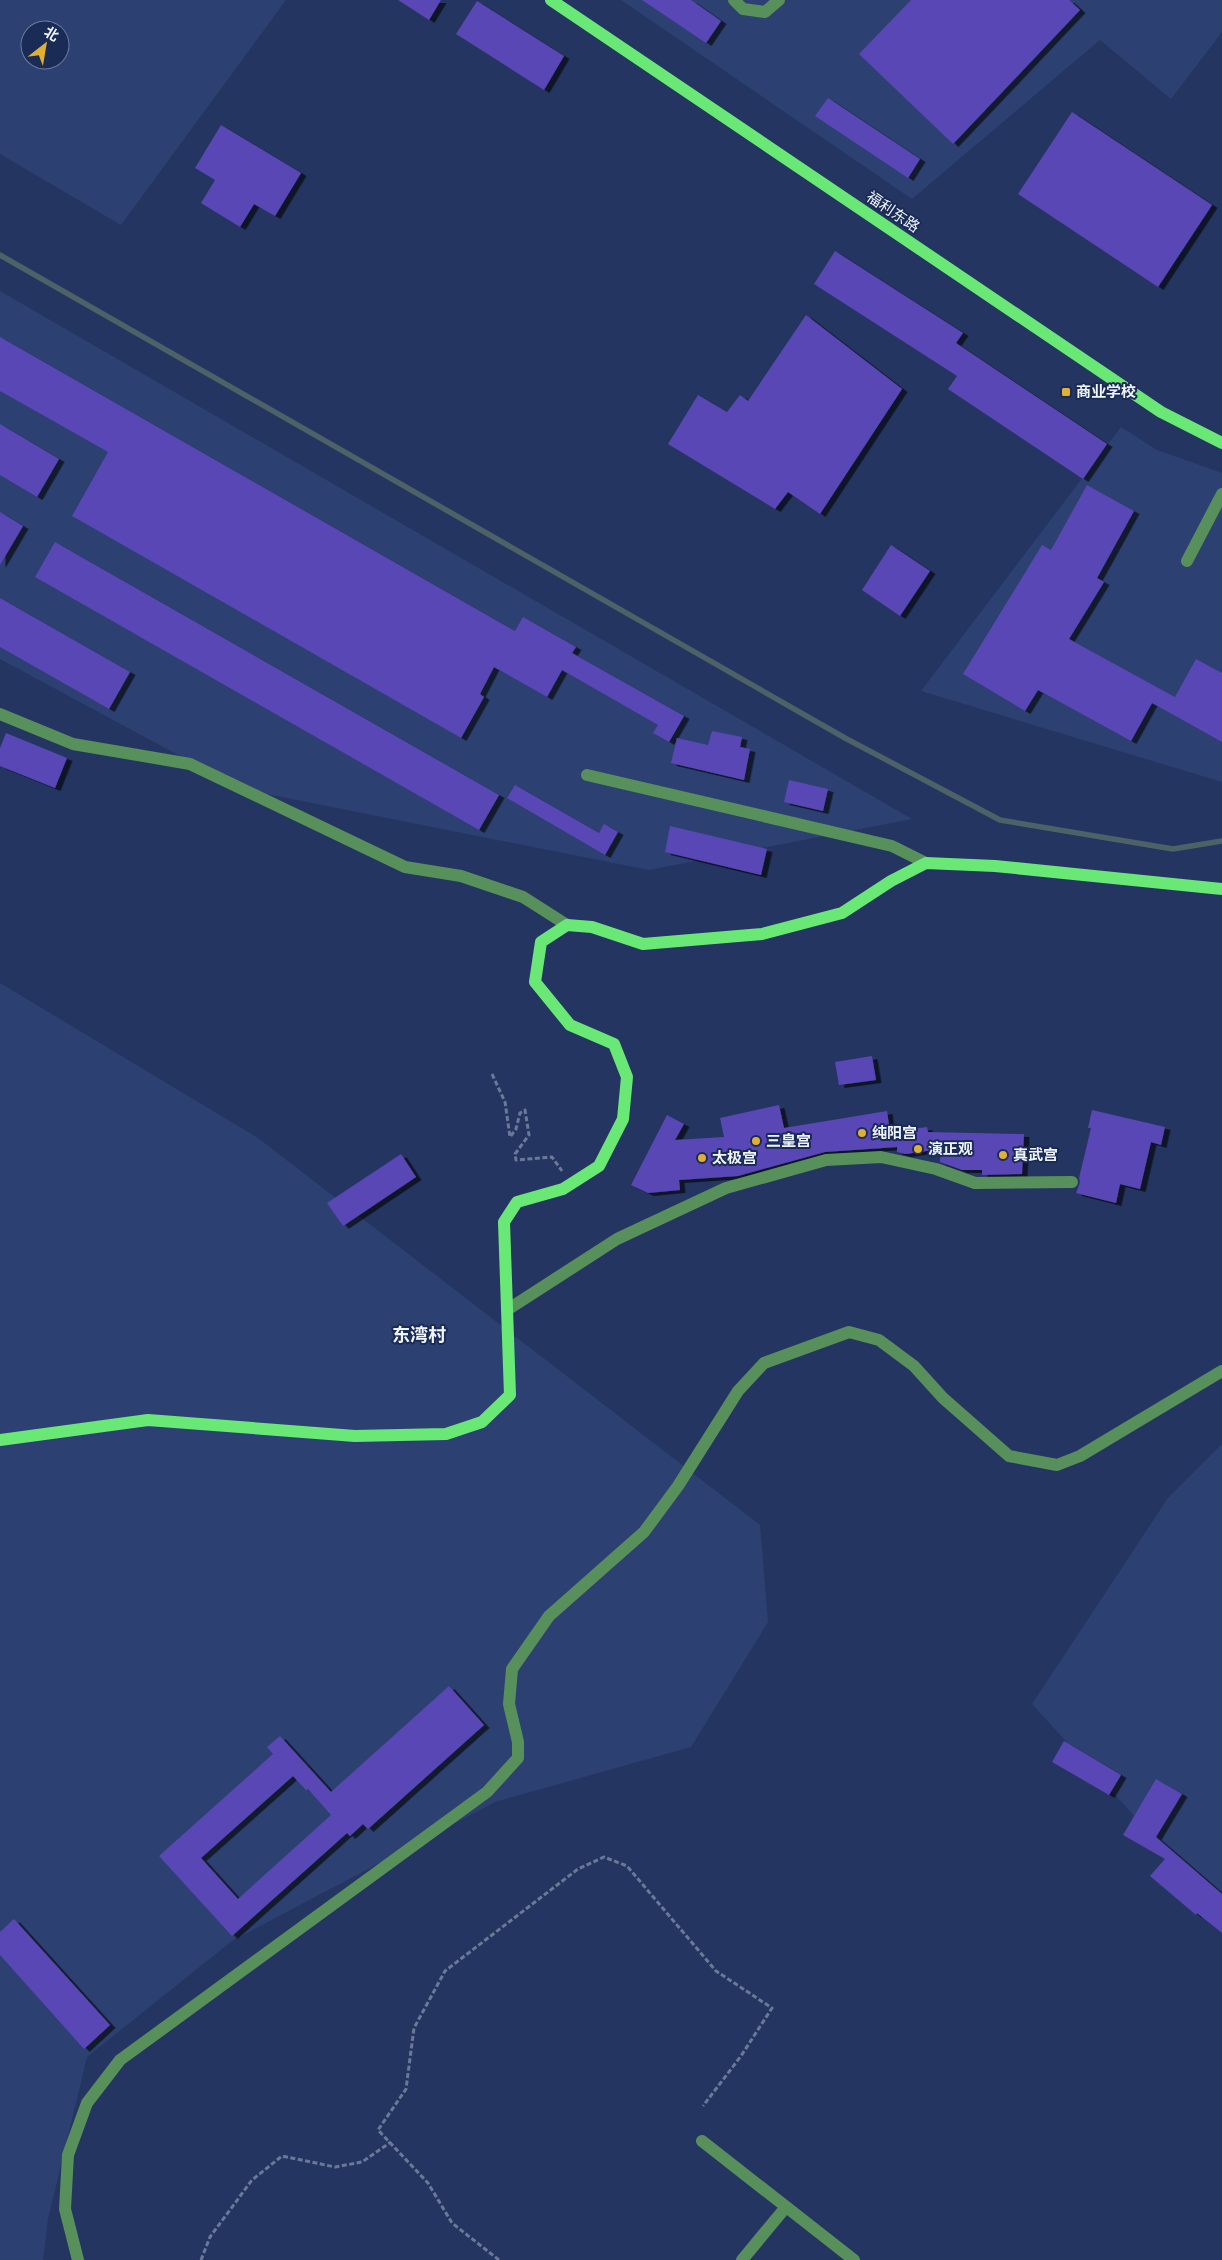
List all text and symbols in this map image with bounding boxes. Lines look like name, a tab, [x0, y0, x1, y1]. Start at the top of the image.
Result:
north arrow	[20, 20, 70, 70]
text: 北	[41, 23, 62, 45]
street label: 福利东路	[863, 188, 923, 236]
place label: 商业学校	[1076, 383, 1136, 401]
marker: 商业学校	[1060, 386, 1072, 398]
place label: 纯阳宫	[872, 1124, 917, 1142]
marker: 纯阳宫	[856, 1127, 868, 1139]
place label: 三皇宫	[766, 1132, 811, 1150]
marker: 三皇宫	[750, 1135, 762, 1147]
place label: 演正观	[928, 1140, 973, 1158]
marker: 演正观	[912, 1143, 924, 1155]
place label: 真武宫	[1013, 1146, 1058, 1164]
place label: 太极宫	[712, 1149, 757, 1167]
marker: 真武宫	[997, 1149, 1009, 1161]
marker: 太极宫	[696, 1152, 708, 1164]
district label: 东湾村	[392, 1324, 446, 1346]

